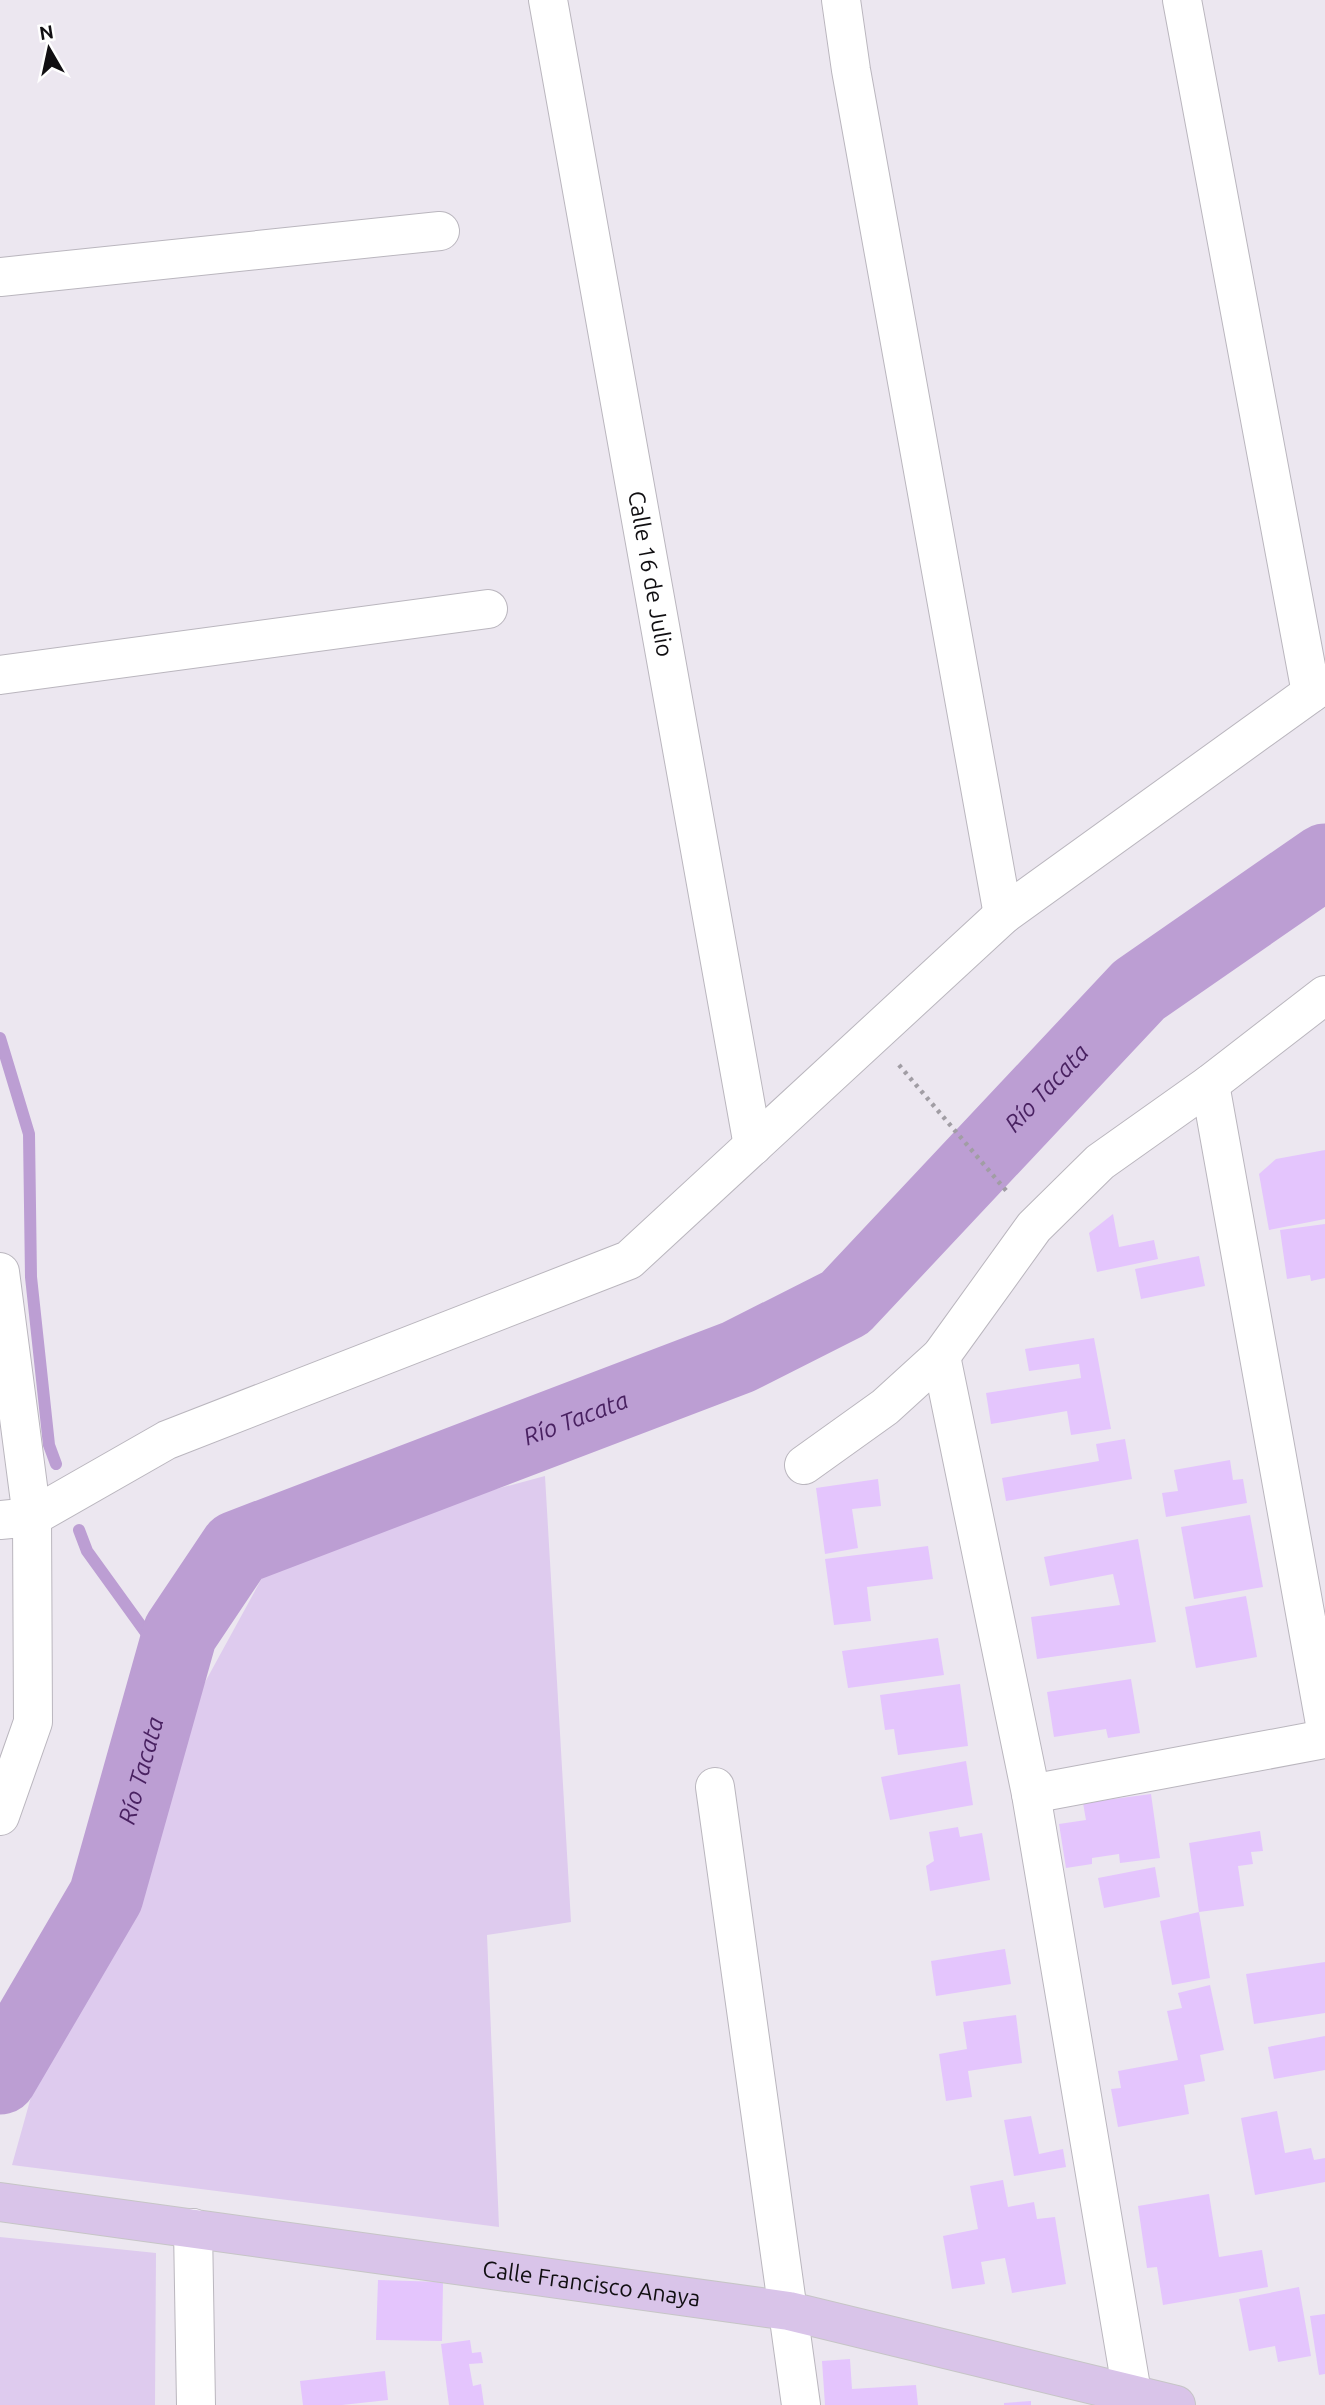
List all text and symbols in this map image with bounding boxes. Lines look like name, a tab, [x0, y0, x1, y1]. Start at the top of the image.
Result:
north arrow	[14, 14, 84, 84]
text: N	[38, 20, 55, 44]
street label: Calle 16 de Julio	[624, 489, 678, 659]
water label: Río Tacata	[999, 1039, 1094, 1137]
water label: Río Tacata	[520, 1386, 632, 1451]
water label: Río Tacata	[113, 1714, 169, 1827]
street label: Calle Francisco Anaya	[481, 2256, 702, 2311]

